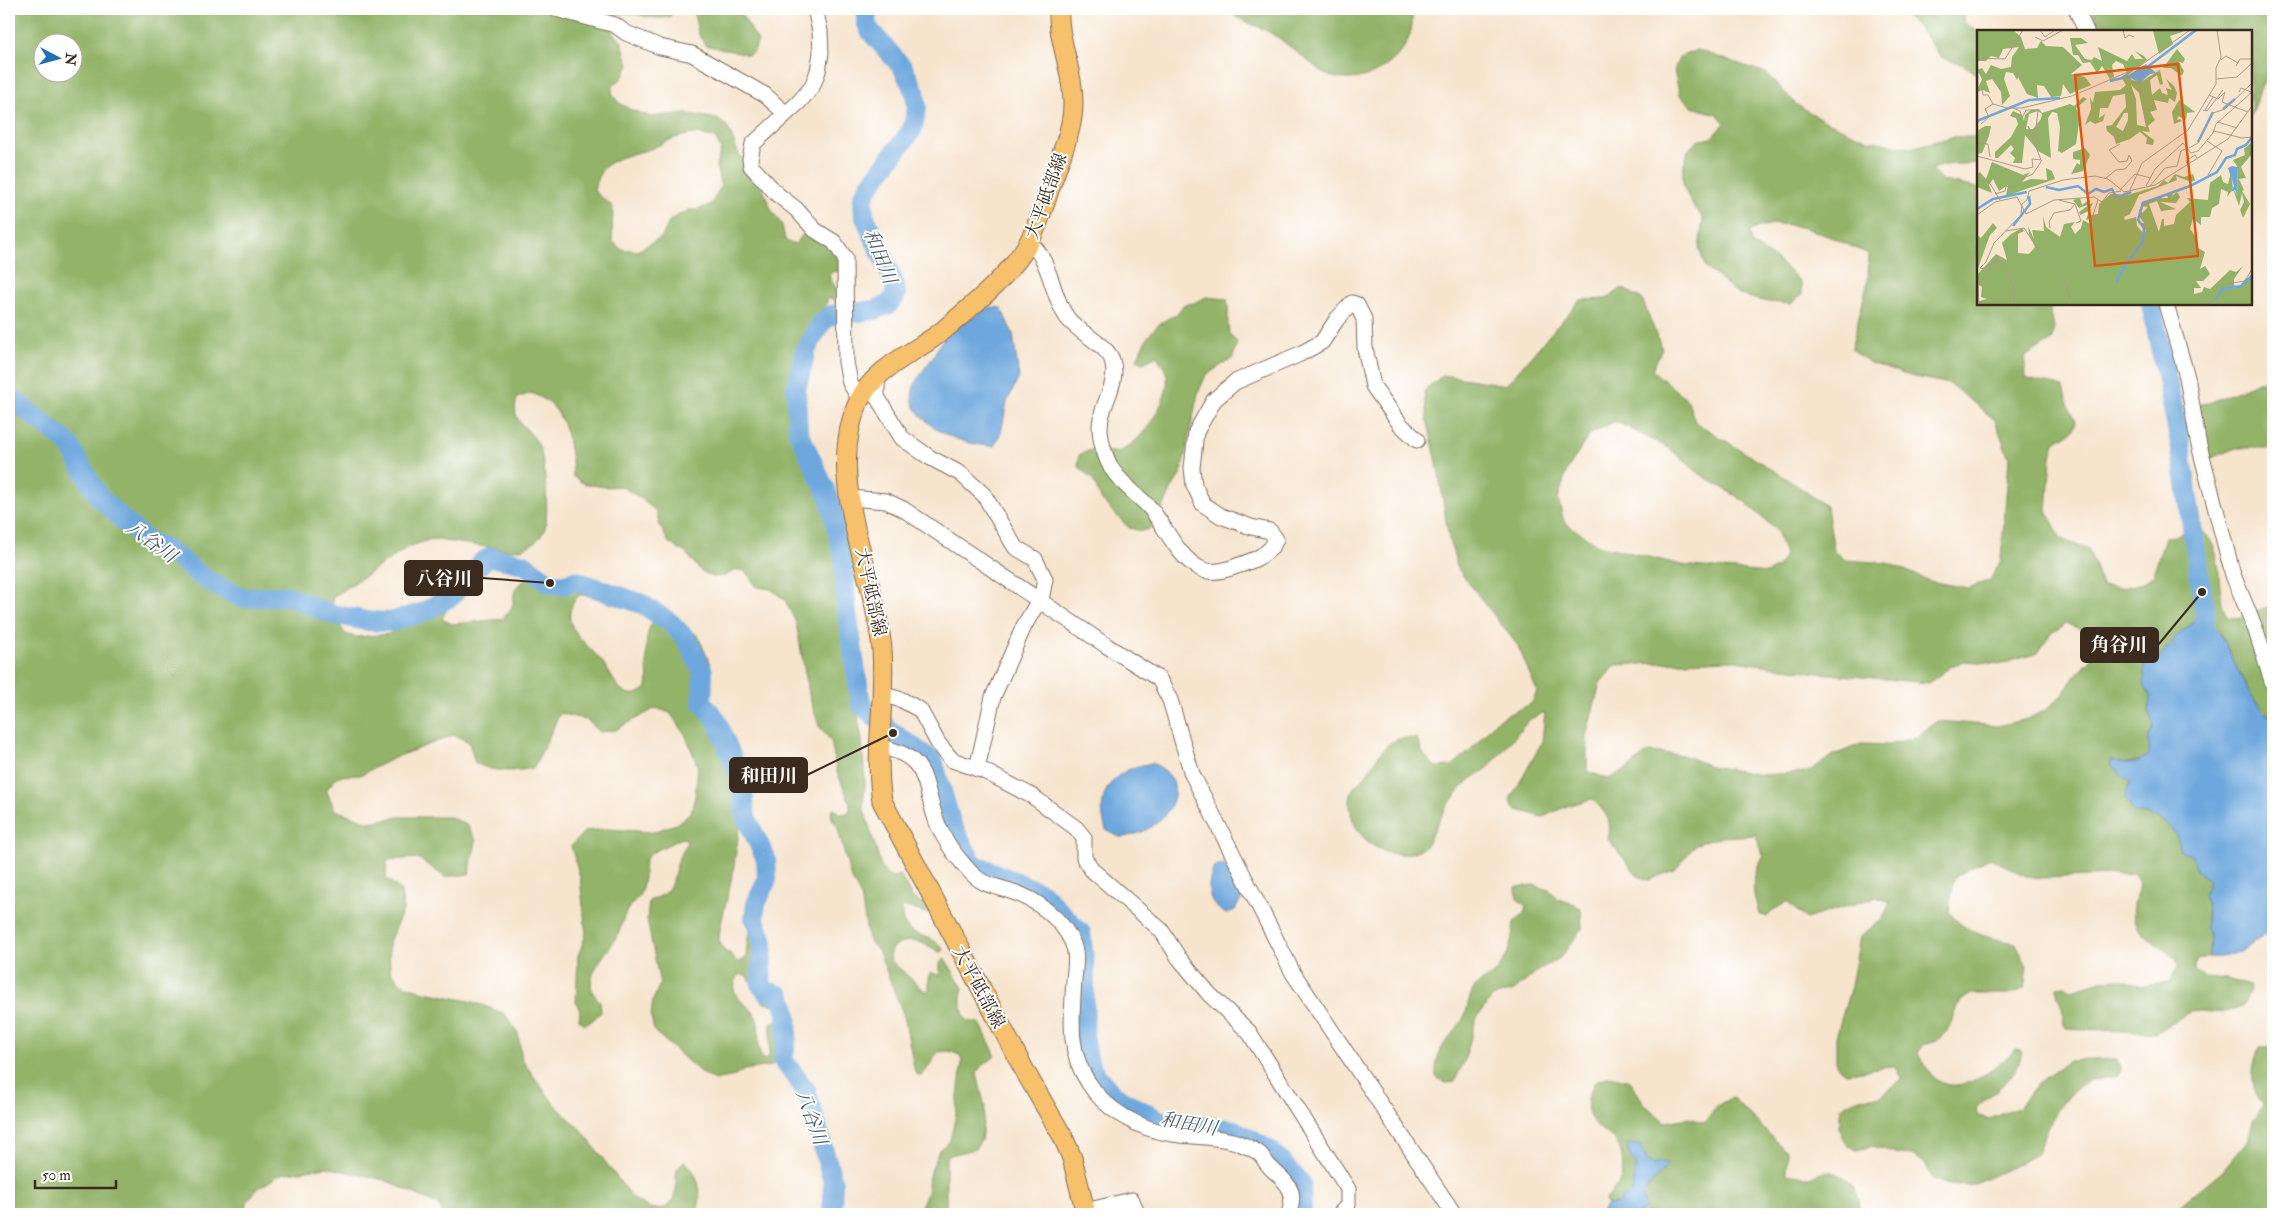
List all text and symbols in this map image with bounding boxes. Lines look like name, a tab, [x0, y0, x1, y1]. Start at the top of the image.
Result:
inset map	[1977, 30, 2252, 305]
north arrow	[32, 32, 82, 82]
text: N	[61, 51, 80, 67]
street label: 大平砥部線	[1020, 150, 1073, 242]
water label: 和田川	[858, 225, 903, 289]
water label: 八谷川	[121, 515, 183, 569]
street label: 大平砥部線	[850, 546, 891, 639]
callout: 八谷川	[405, 561, 482, 595]
text: 八谷川	[415, 567, 473, 591]
callout: 角谷川	[2081, 628, 2158, 662]
text: 角谷川	[2090, 633, 2148, 657]
callout: 和田川	[730, 758, 807, 792]
text: 和田川	[740, 764, 798, 788]
street label: 大平砥部線	[947, 942, 1010, 1032]
water label: 八谷川	[790, 1086, 833, 1150]
water label: 和田川	[1159, 1107, 1221, 1141]
scale bar	[35, 1158, 116, 1190]
text: 50 m	[42, 1166, 71, 1185]

